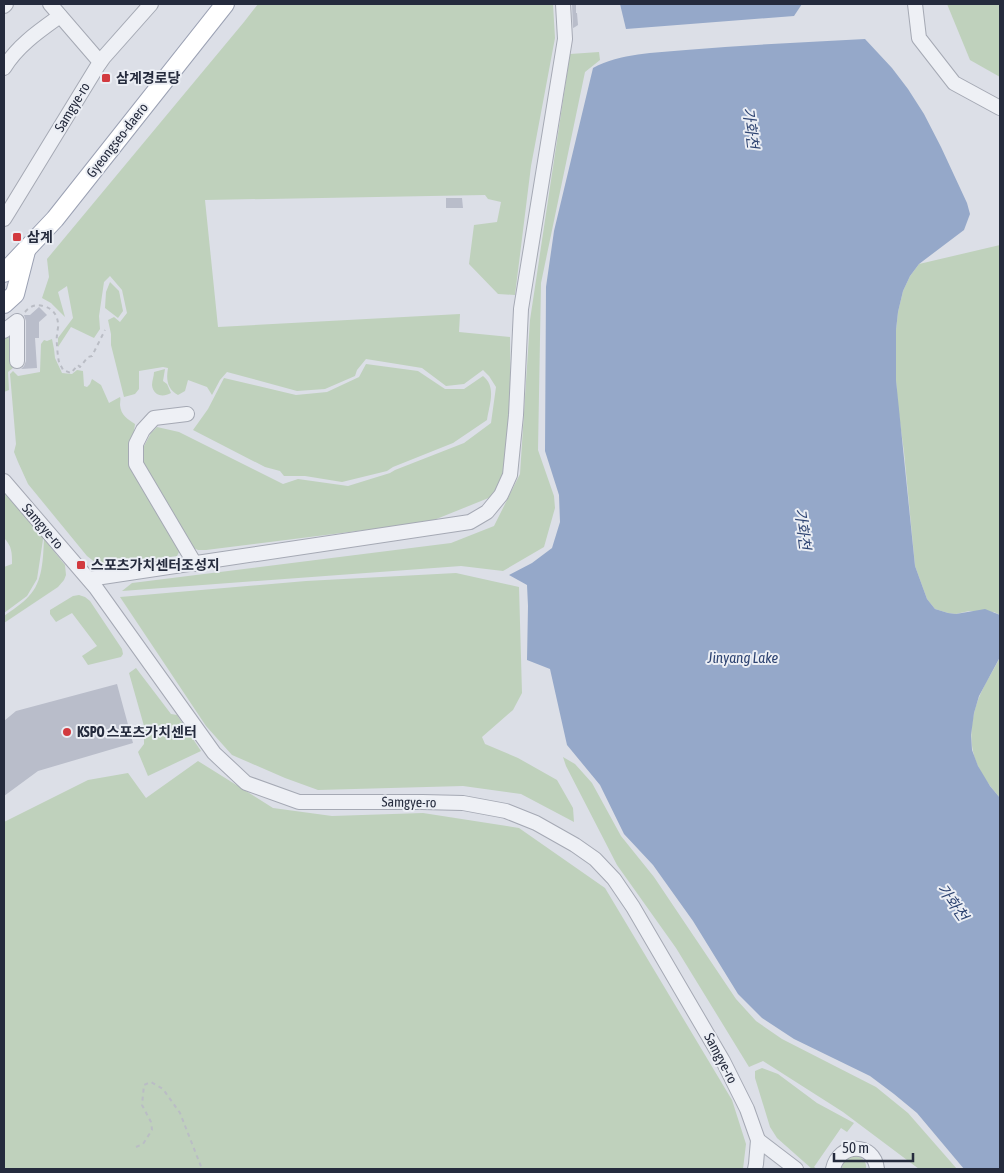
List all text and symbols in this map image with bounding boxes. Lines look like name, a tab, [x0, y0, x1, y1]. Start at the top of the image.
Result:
place label: 삼계경로당	[116, 70, 181, 86]
marker: 삼계경로당	[100, 72, 112, 84]
street label: Samgye-ro	[51, 79, 93, 135]
street label: Gyeongseo-daero	[83, 100, 151, 180]
water label: 가화천	[740, 106, 762, 152]
place label: 삼계	[27, 229, 53, 245]
marker: 삼계	[11, 231, 23, 243]
street label: Samgye-ro	[19, 500, 67, 552]
water label: 가화천	[792, 507, 814, 553]
place label: 스포츠가치센터조성지	[91, 557, 220, 573]
marker: 스포츠가치센터조성지	[75, 559, 87, 571]
water label: Jinyang Lake	[707, 649, 779, 666]
place label: KSPO 스포츠가치센터	[77, 724, 197, 740]
marker: KSPO 스포츠가치센터	[61, 726, 73, 738]
street label: Samgye-ro	[382, 794, 436, 810]
water label: 가화천	[934, 880, 973, 926]
street label: Samgye-ro	[701, 1030, 741, 1086]
scale bar	[834, 1130, 913, 1162]
text: 50 m	[842, 1139, 869, 1156]

